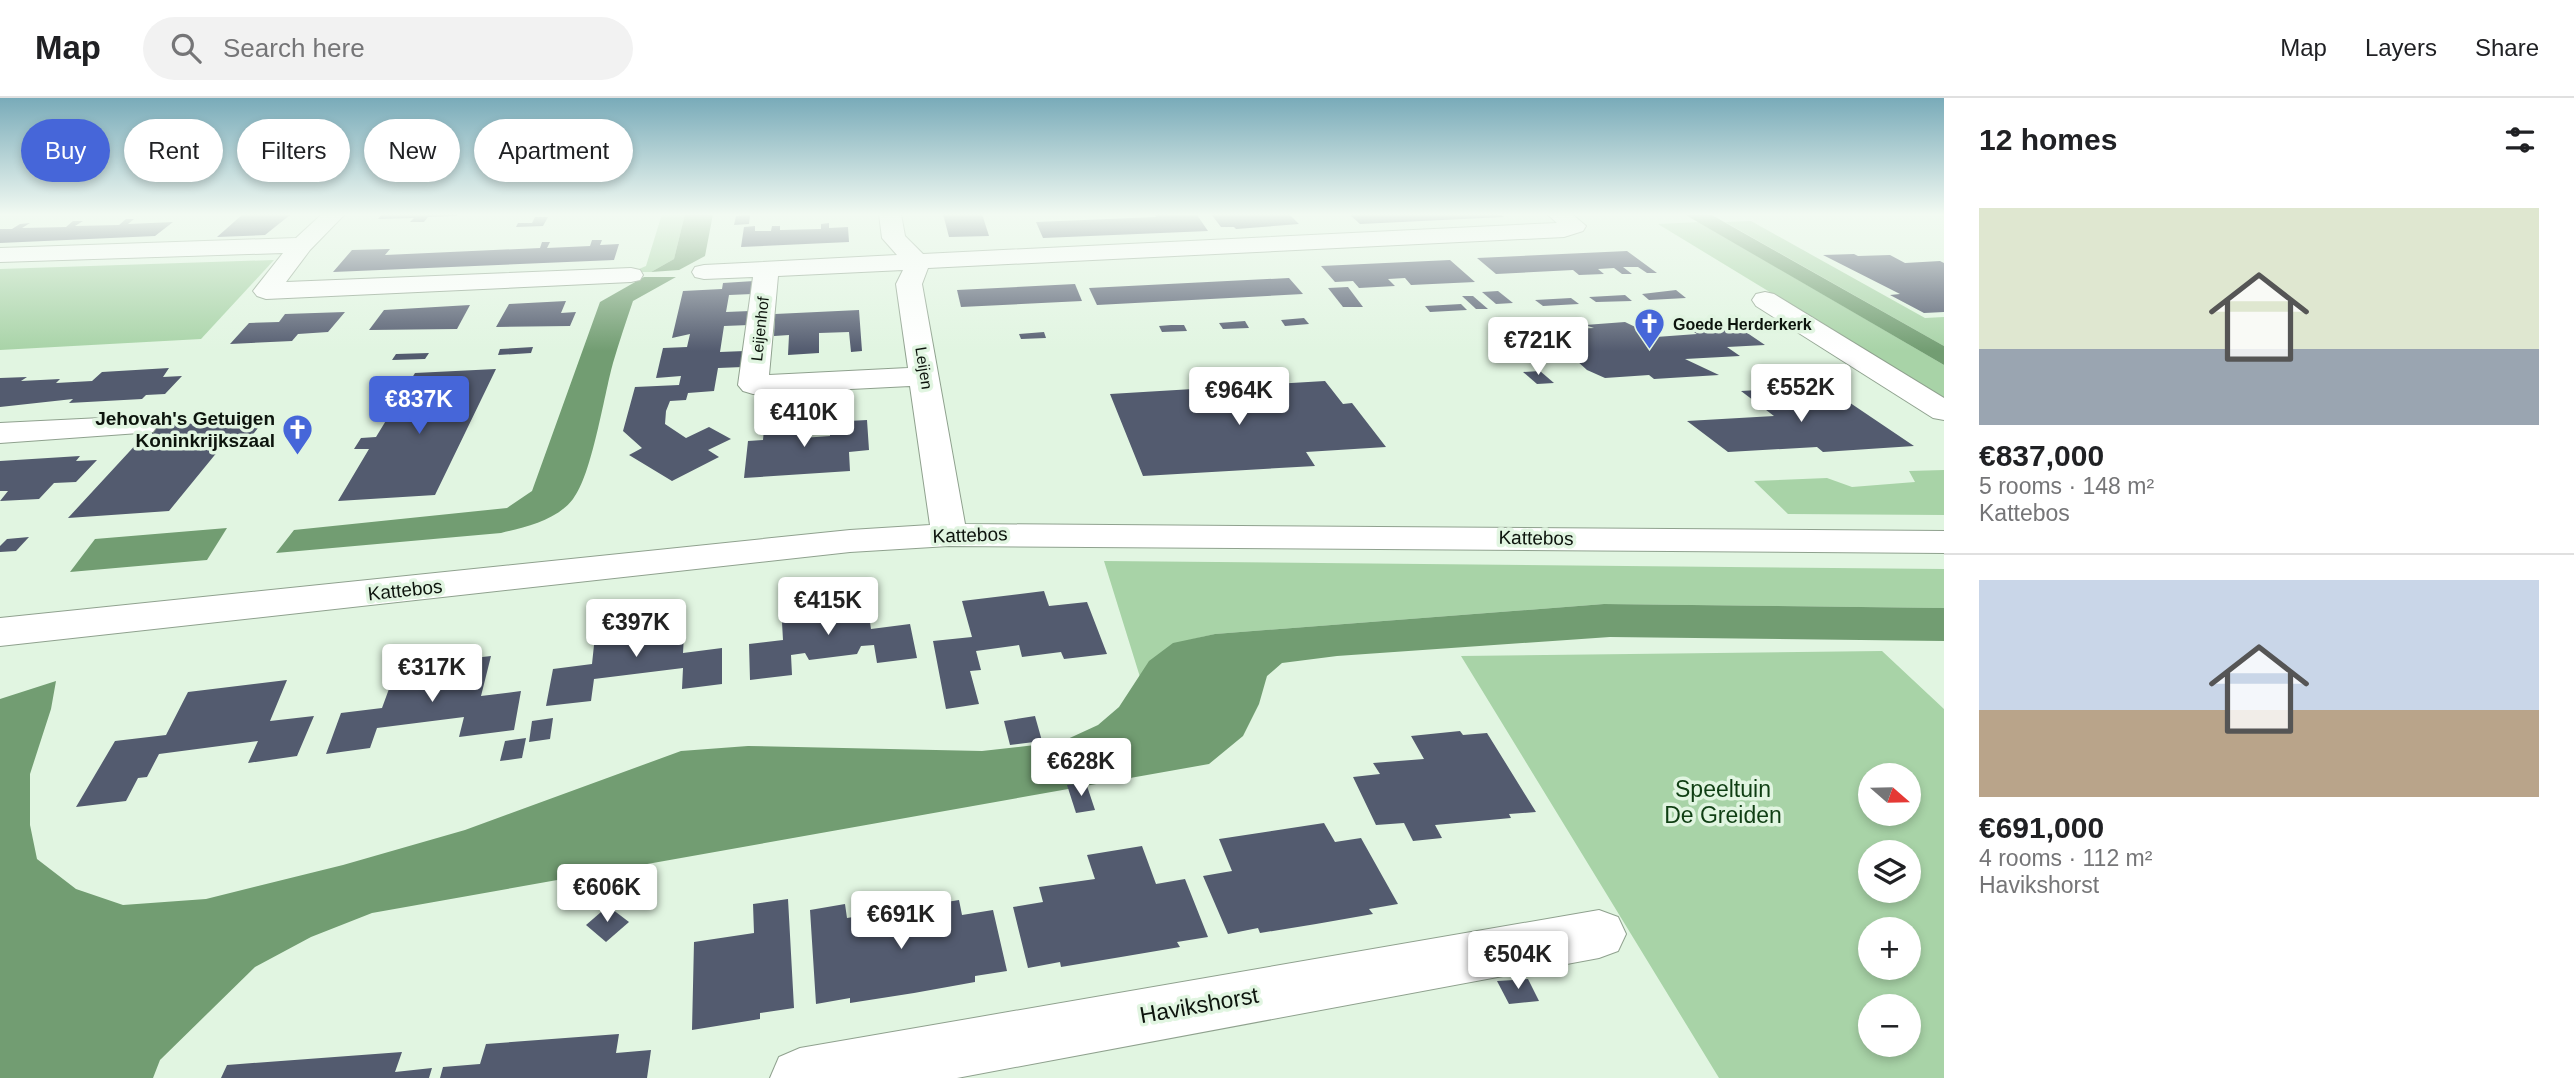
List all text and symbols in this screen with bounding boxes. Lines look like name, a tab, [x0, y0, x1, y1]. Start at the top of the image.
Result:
search box	[143, 17, 633, 80]
text: Map	[35, 29, 101, 66]
icon: search	[167, 29, 205, 67]
text: Search here	[223, 33, 365, 63]
text: Map	[2280, 34, 2327, 61]
text: Layers	[2365, 34, 2437, 61]
text: Share	[2475, 34, 2539, 61]
chip: Buy	[21, 119, 110, 182]
chip: Rent	[124, 119, 223, 182]
chip: Filters	[237, 119, 350, 182]
chip: New	[364, 119, 460, 182]
chip: Apartment	[474, 119, 633, 182]
icon: filters	[2501, 121, 2539, 159]
text: 12 homes	[1979, 123, 2117, 156]
icon: home	[2196, 254, 2322, 380]
street label: Leijenhof	[748, 295, 772, 362]
church icon: Goede Herderkerk	[1633, 307, 1667, 351]
place label: Goede Herderkerk	[1673, 316, 1812, 333]
pin: €721K	[1489, 317, 1587, 377]
text: €721K	[1504, 327, 1572, 353]
street label: Leijen	[912, 346, 936, 390]
pin: €552K	[1752, 364, 1850, 424]
pin: €964K	[1190, 368, 1288, 427]
text: €552K	[1767, 374, 1835, 400]
pin: €837K	[370, 376, 468, 436]
text: €964K	[1205, 377, 1273, 403]
text: €837K	[385, 386, 453, 412]
pin: €410K	[755, 390, 853, 449]
text: €410K	[770, 399, 838, 425]
place label: Jehovah's Getuigen Koninkrijkszaal	[95, 408, 275, 451]
church icon: Jehovah's Getuigen Koninkrijkszaal	[281, 412, 315, 456]
text: €837,000	[1979, 439, 2104, 472]
text: 5 rooms · 148 m²	[1979, 473, 2154, 499]
text: Kattebos	[1979, 500, 2070, 526]
street label: Kattebos	[932, 523, 1008, 547]
street label: Kattebos	[1498, 527, 1574, 549]
street label: Kattebos	[367, 576, 443, 604]
pin: €415K	[779, 578, 877, 637]
text: €415K	[794, 587, 862, 613]
pin: €397K	[587, 600, 685, 659]
text: €397K	[602, 609, 670, 635]
icon: home	[2196, 626, 2322, 752]
pin: €317K	[383, 644, 481, 704]
text: €317K	[398, 654, 466, 680]
pin: €628K	[1032, 738, 1130, 798]
text: €628K	[1047, 748, 1115, 774]
north arrow	[1858, 763, 1922, 826]
map controls	[1858, 763, 1921, 1057]
park label: Speeltuin De Greiden	[1664, 776, 1782, 828]
text: €691,000	[1979, 811, 2104, 844]
button: layers	[1858, 840, 1921, 903]
text: 4 rooms · 112 m²	[1979, 845, 2152, 871]
pin: €606K	[558, 864, 656, 924]
text: Havikshorst	[1979, 872, 2099, 898]
text: €606K	[573, 874, 641, 900]
pin: €691K	[852, 892, 950, 951]
text: €691K	[867, 901, 935, 927]
button: +	[1858, 917, 1921, 980]
pin: €504K	[1469, 932, 1567, 991]
text: €504K	[1484, 941, 1552, 967]
street label: Havikshorst	[1138, 982, 1261, 1028]
button: −	[1858, 994, 1921, 1057]

